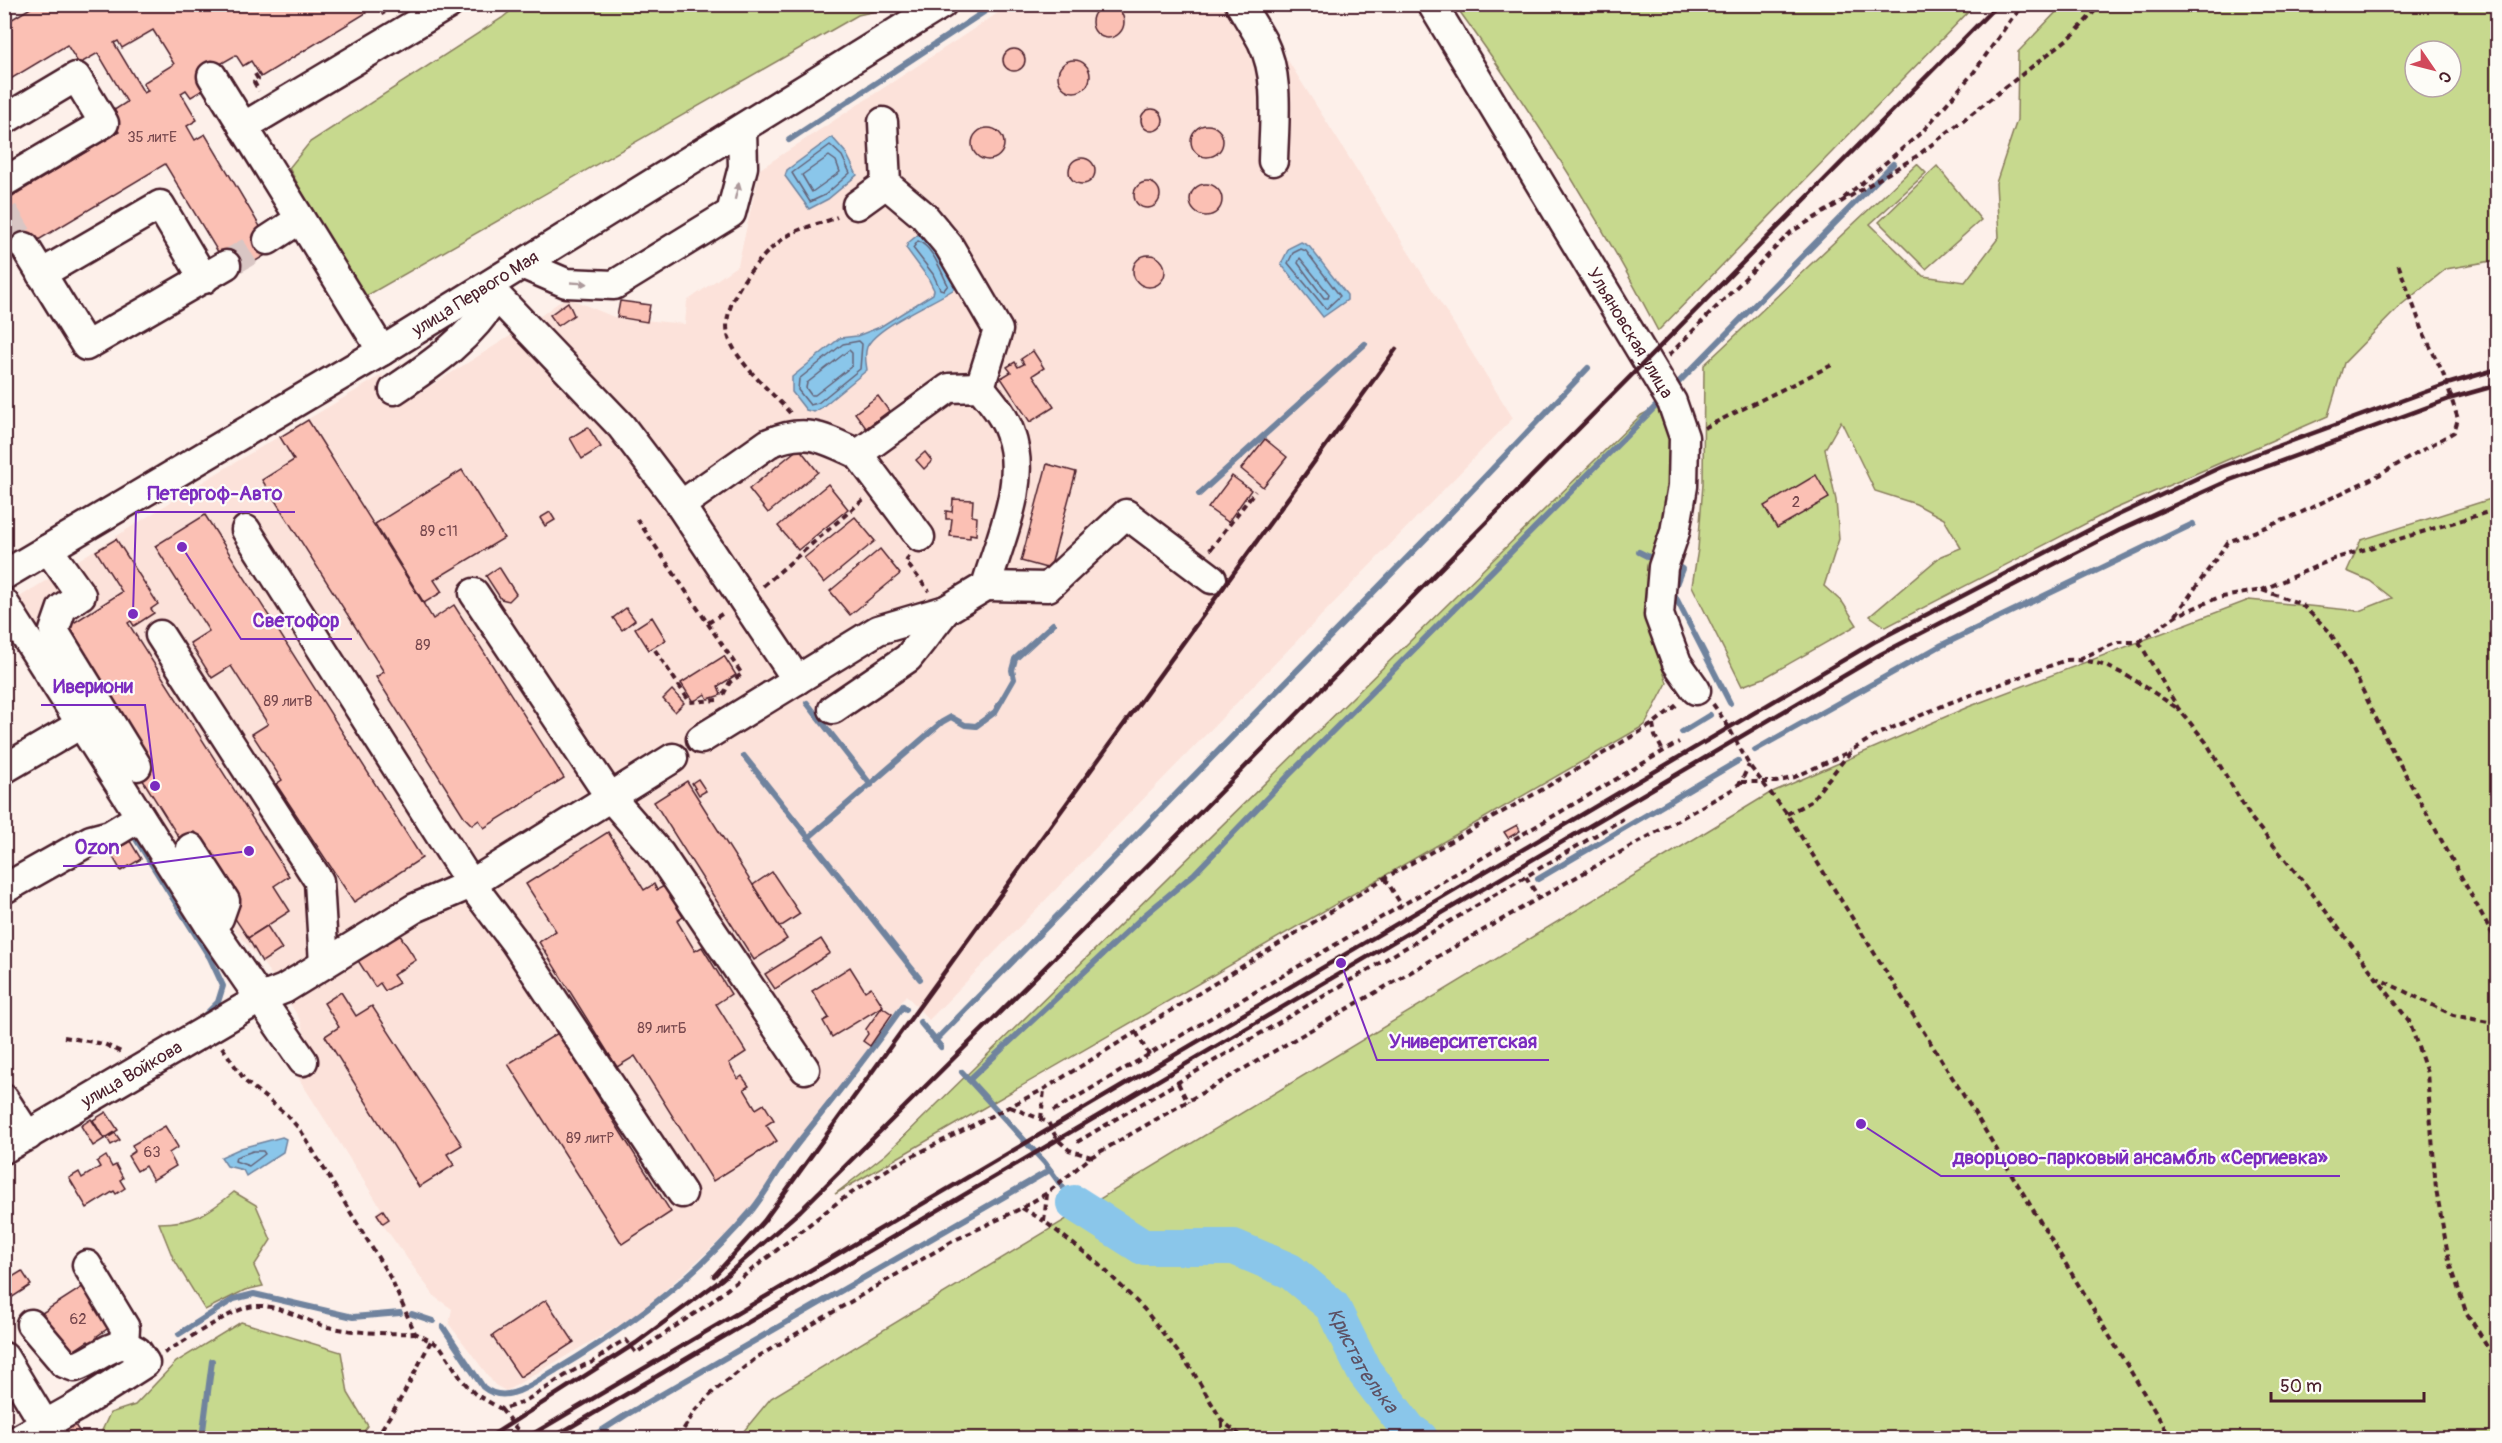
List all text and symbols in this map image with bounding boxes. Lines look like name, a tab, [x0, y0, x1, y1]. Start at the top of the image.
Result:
north arrow	[2403, 39, 2463, 99]
text: С	[2433, 67, 2455, 87]
house number: 35 литЕ	[127, 128, 177, 147]
one-way arrow	[732, 182, 742, 200]
street label: улица Первого Мая	[407, 246, 543, 342]
street label: Ульяновская улица	[1582, 264, 1678, 403]
one-way arrow	[569, 279, 588, 288]
callout: Петергоф-Авто	[136, 474, 295, 512]
text: Петергоф-Авто	[148, 481, 283, 506]
house number: 2	[1792, 493, 1800, 512]
house number: 89 с11	[420, 522, 458, 541]
callout: Светофор	[241, 601, 352, 639]
text: Светофор	[252, 608, 340, 633]
house number: 89	[415, 636, 431, 655]
callout: Ивериони	[41, 667, 145, 705]
text: Ивериони	[53, 674, 133, 699]
house number: 89 литВ	[263, 692, 313, 711]
callout: Ozon	[63, 828, 132, 866]
text: Ozon	[75, 835, 119, 860]
house number: 89 литБ	[637, 1019, 687, 1038]
callout: Университетская	[1377, 1022, 1549, 1060]
text: Университетская	[1389, 1029, 1537, 1054]
street label: улица Войкова	[76, 1036, 187, 1114]
house number: 89 литР	[566, 1129, 615, 1148]
callout: дворцово-парковый ансамбль «Сергиевка»	[1941, 1138, 2340, 1176]
house number: 63	[143, 1143, 161, 1162]
text: дворцово-парковый ансамбль «Сергиевка»	[1951, 1145, 2328, 1170]
water label: Кристателька	[1322, 1304, 1404, 1419]
house number: 62	[69, 1310, 87, 1329]
scale bar	[2271, 1365, 2424, 1403]
text: 50 m	[2280, 1375, 2322, 1398]

